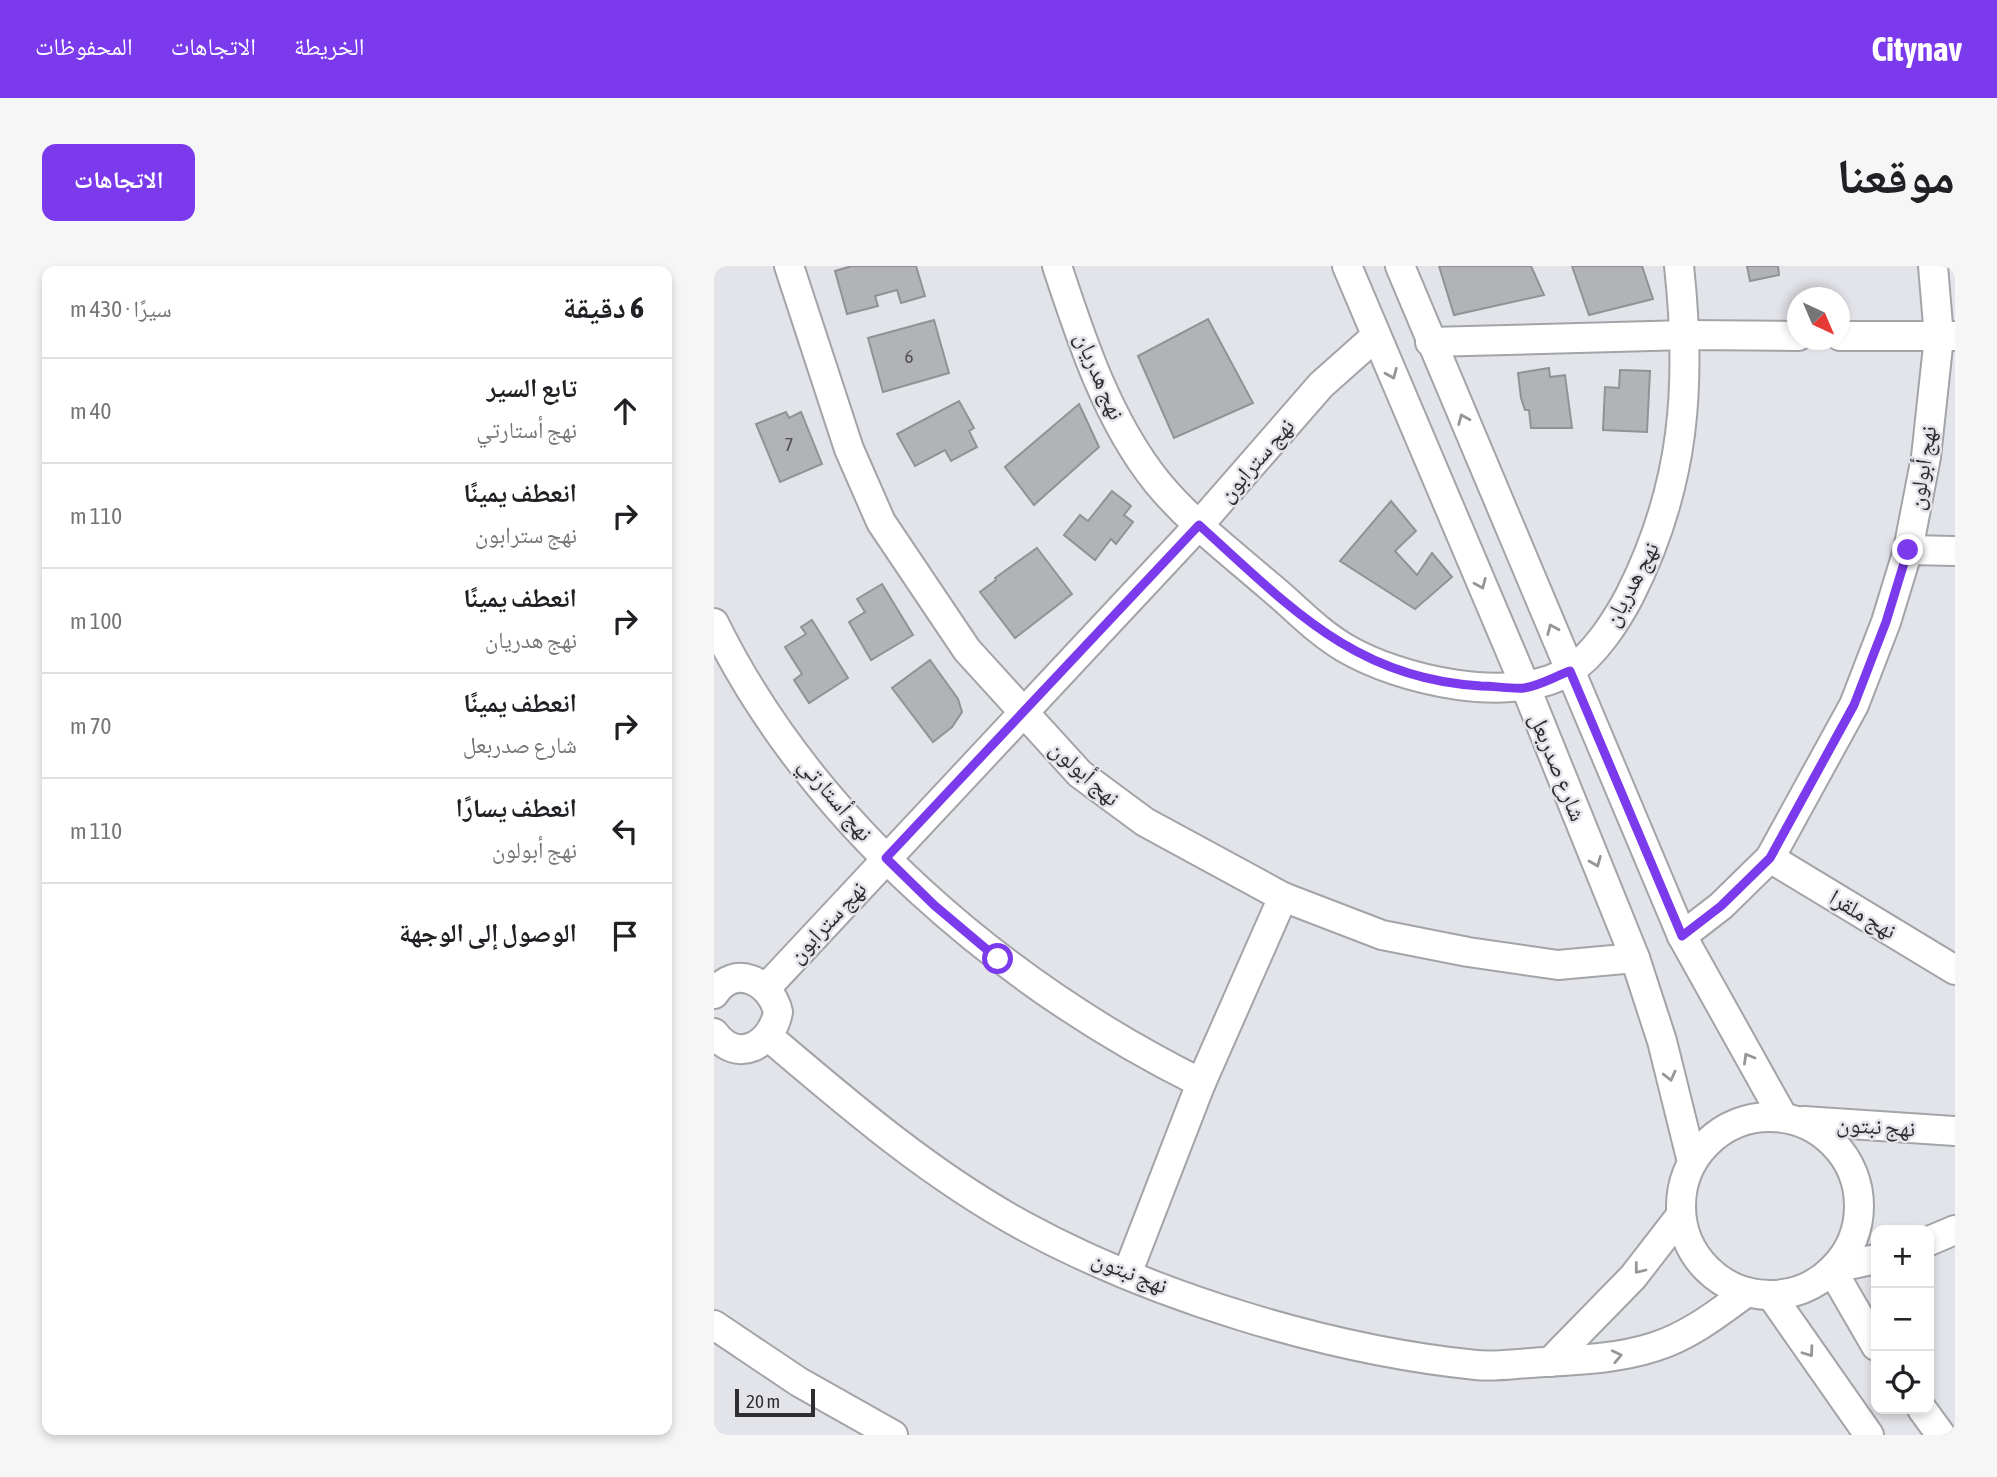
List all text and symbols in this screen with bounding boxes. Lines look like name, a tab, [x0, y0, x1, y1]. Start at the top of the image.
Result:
text: Citynav	[1872, 30, 1962, 68]
text: المحفوظات	[35, 33, 133, 60]
text: الاتجاهات	[171, 33, 256, 60]
text: الخريطة	[294, 33, 365, 60]
button: الاتجاهات	[42, 144, 195, 221]
text: موقعنا	[1837, 147, 1955, 203]
north arrow	[1787, 287, 1850, 350]
text: 6 دقيقة	[563, 290, 644, 324]
text: سيرًا · 430 m	[70, 296, 172, 322]
street label: نهج هدريان	[1068, 328, 1130, 424]
house number: 6	[905, 345, 914, 367]
one-way arrow	[1384, 367, 1398, 380]
text: تابع السير	[487, 373, 577, 403]
icon: ahead	[606, 392, 644, 430]
text: 40 m	[70, 398, 111, 424]
street label: نهج سترابون	[1213, 413, 1301, 508]
one-way arrow	[1457, 414, 1471, 427]
text: نهج أستارتي	[476, 417, 577, 443]
street label: نهج أبولون	[1902, 424, 1943, 512]
house number: 7	[785, 433, 793, 455]
text: انعطف يمينًا	[463, 478, 577, 508]
icon: right	[606, 497, 644, 535]
text: 110 m	[70, 503, 122, 529]
text: نهج سترابون	[475, 522, 577, 548]
route end	[1892, 534, 1923, 565]
street label: نهج هدريان	[1598, 537, 1666, 632]
one-way arrow	[1473, 576, 1487, 589]
text: انعطف يمينًا	[463, 583, 577, 613]
icon: right	[606, 602, 644, 640]
text: 100 m	[70, 608, 122, 634]
one-way arrow	[1546, 624, 1560, 636]
text: نهج هدريان	[485, 627, 577, 653]
text: انعطف يمينًا	[463, 688, 577, 718]
icon: right	[606, 707, 644, 745]
street label: شارع صدربعل	[1523, 709, 1591, 826]
text: 70 m	[70, 713, 111, 739]
text: شارع صدربعل	[463, 732, 577, 758]
street label: نهج أبولون	[1043, 734, 1126, 813]
street label: نهج أستارتي	[789, 752, 879, 850]
text: انعطف يسارًا	[456, 793, 577, 823]
icon: left	[606, 812, 644, 850]
text: 110 m	[70, 818, 122, 844]
text: نهج أبولون	[492, 837, 577, 863]
one-way arrow	[1587, 855, 1601, 867]
street label: نهج سترابون	[783, 876, 873, 970]
street label: نهج ملقرا	[1824, 884, 1901, 946]
icon: arrive	[606, 917, 644, 955]
text: الوصول إلى الوجهة	[399, 918, 577, 948]
route start	[982, 943, 1013, 974]
one-way arrow	[1744, 1053, 1757, 1066]
one-way arrow	[1662, 1070, 1676, 1082]
street label: نهج نبتون	[1835, 1110, 1916, 1144]
map controls	[1871, 1225, 1934, 1414]
button: +	[1871, 1225, 1934, 1288]
street label: نهج نبتون	[1088, 1245, 1172, 1301]
one-way arrow	[1635, 1262, 1648, 1274]
button: −	[1871, 1288, 1934, 1351]
one-way arrow	[1801, 1344, 1813, 1357]
one-way arrow	[1611, 1350, 1623, 1364]
button: locate	[1871, 1351, 1934, 1414]
scale bar	[735, 1386, 816, 1418]
text: 20 m	[746, 1390, 780, 1412]

